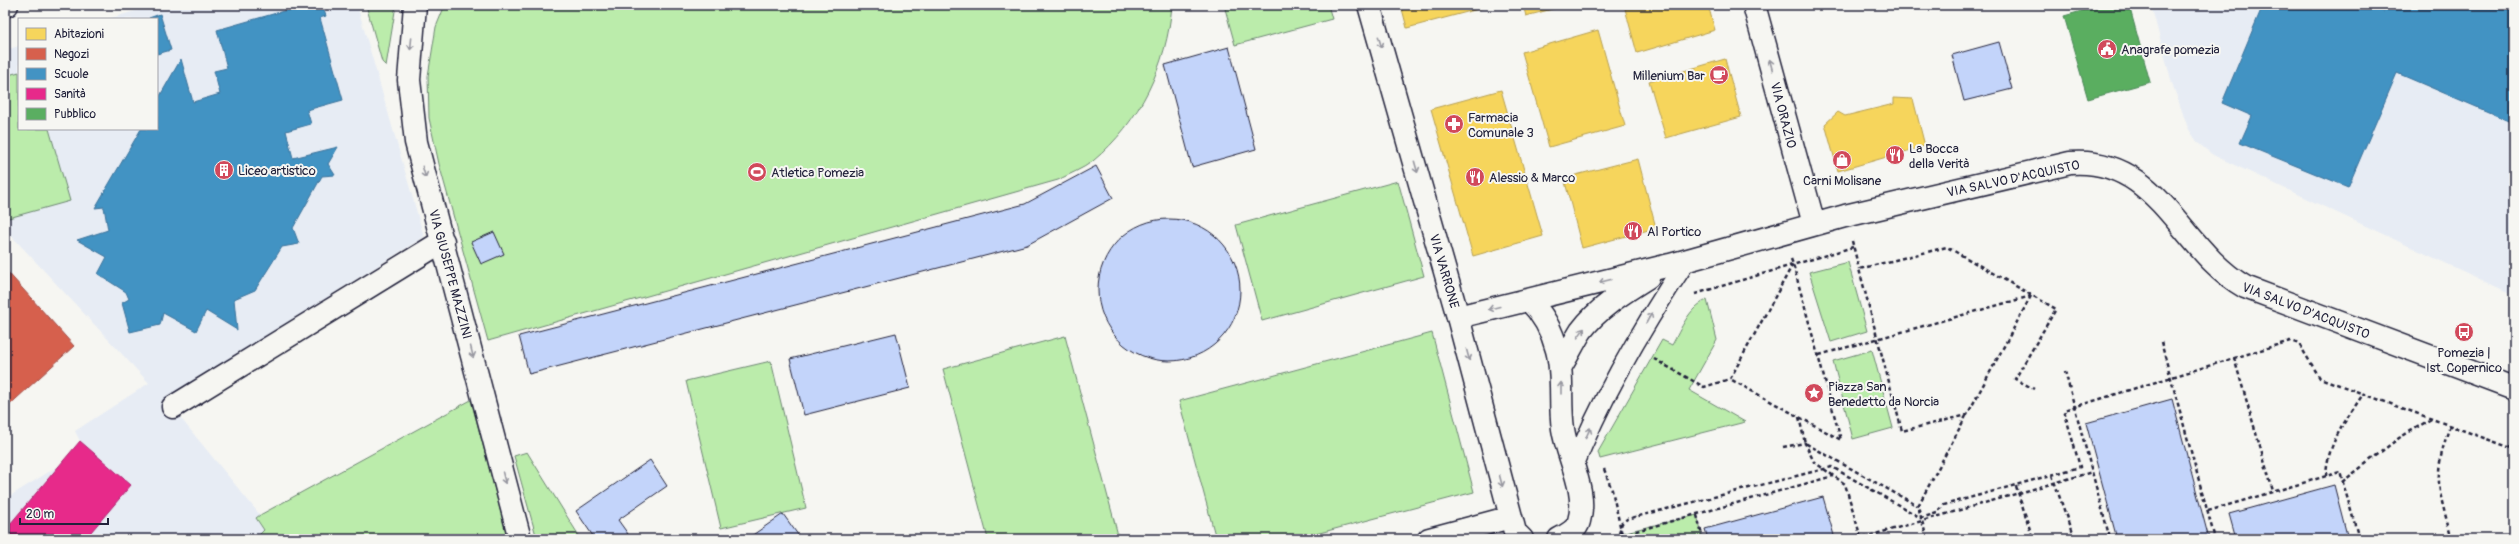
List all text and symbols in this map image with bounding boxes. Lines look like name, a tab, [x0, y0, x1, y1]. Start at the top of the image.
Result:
legend	[18, 18, 158, 130]
text: Abitazioni	[54, 27, 104, 42]
one-way arrow	[1377, 36, 1384, 49]
one-way arrow	[408, 37, 415, 50]
public building icon: Anagrafe pomezia	[2096, 38, 2118, 60]
place label: Anagrafe pomezia	[2121, 42, 2220, 58]
text: Negozi	[54, 47, 89, 62]
one-way arrow	[1767, 59, 1774, 72]
cafe icon: Millenium Bar	[1708, 64, 1730, 86]
text: Scuole	[54, 67, 88, 82]
place label: Millenium Bar	[1633, 68, 1705, 84]
street label: VIA ORAZIO	[1767, 80, 1800, 150]
text: Sanità	[54, 87, 86, 102]
text: Pubblico	[54, 107, 97, 122]
place label: Farmacia Comunale 3	[1468, 110, 1534, 141]
pharmacy icon: Farmacia Comunale 3	[1443, 113, 1465, 135]
place label: La Bocca della Verità	[1909, 141, 1969, 172]
restaurant icon: La Bocca della Verità	[1884, 144, 1906, 166]
shop icon: Carni Molisane	[1831, 149, 1853, 171]
street label: VIA SALVO D'ACQUISTO	[1945, 157, 2081, 201]
building icon: Liceo artistico	[213, 159, 235, 181]
sports icon: Atletica Pomezia	[746, 161, 768, 183]
one-way arrow	[1413, 161, 1420, 174]
place label: Liceo artistico	[238, 163, 316, 179]
one-way arrow	[421, 165, 428, 178]
place label: Atletica Pomezia	[771, 165, 864, 181]
restaurant icon: Alessio & Marco	[1464, 166, 1486, 188]
place label: Alessio & Marco	[1489, 170, 1575, 186]
place label: Carni Molisane	[1803, 173, 1882, 189]
street label: VIA GIUSEPPE MAZZINI	[425, 208, 475, 341]
restaurant icon: Al Portico	[1622, 220, 1644, 242]
place label: Al Portico	[1647, 224, 1701, 240]
street label: VIA VARRONE	[1426, 232, 1462, 311]
one-way arrow	[1599, 277, 1612, 285]
street label: VIA SALVO D'ACQUISTO	[2240, 279, 2372, 343]
one-way arrow	[1488, 305, 1501, 313]
one-way arrow	[1645, 312, 1653, 324]
bus stop icon: Pomezia | Ist. Copernico	[2453, 321, 2475, 343]
one-way arrow	[1577, 327, 1585, 338]
one-way arrow	[469, 345, 476, 358]
place label: Pomezia | Ist. Copernico	[2426, 345, 2502, 376]
one-way arrow	[1465, 348, 1473, 361]
place label: Piazza San Benedetto da Norcia	[1828, 379, 1939, 410]
one-way arrow	[1557, 382, 1565, 395]
place icon: Piazza San Benedetto da Norcia	[1803, 382, 1825, 404]
one-way arrow	[1584, 427, 1592, 439]
one-way arrow	[501, 471, 508, 484]
one-way arrow	[1498, 474, 1506, 487]
scale bar	[20, 500, 108, 526]
text: 20 m	[26, 507, 55, 522]

